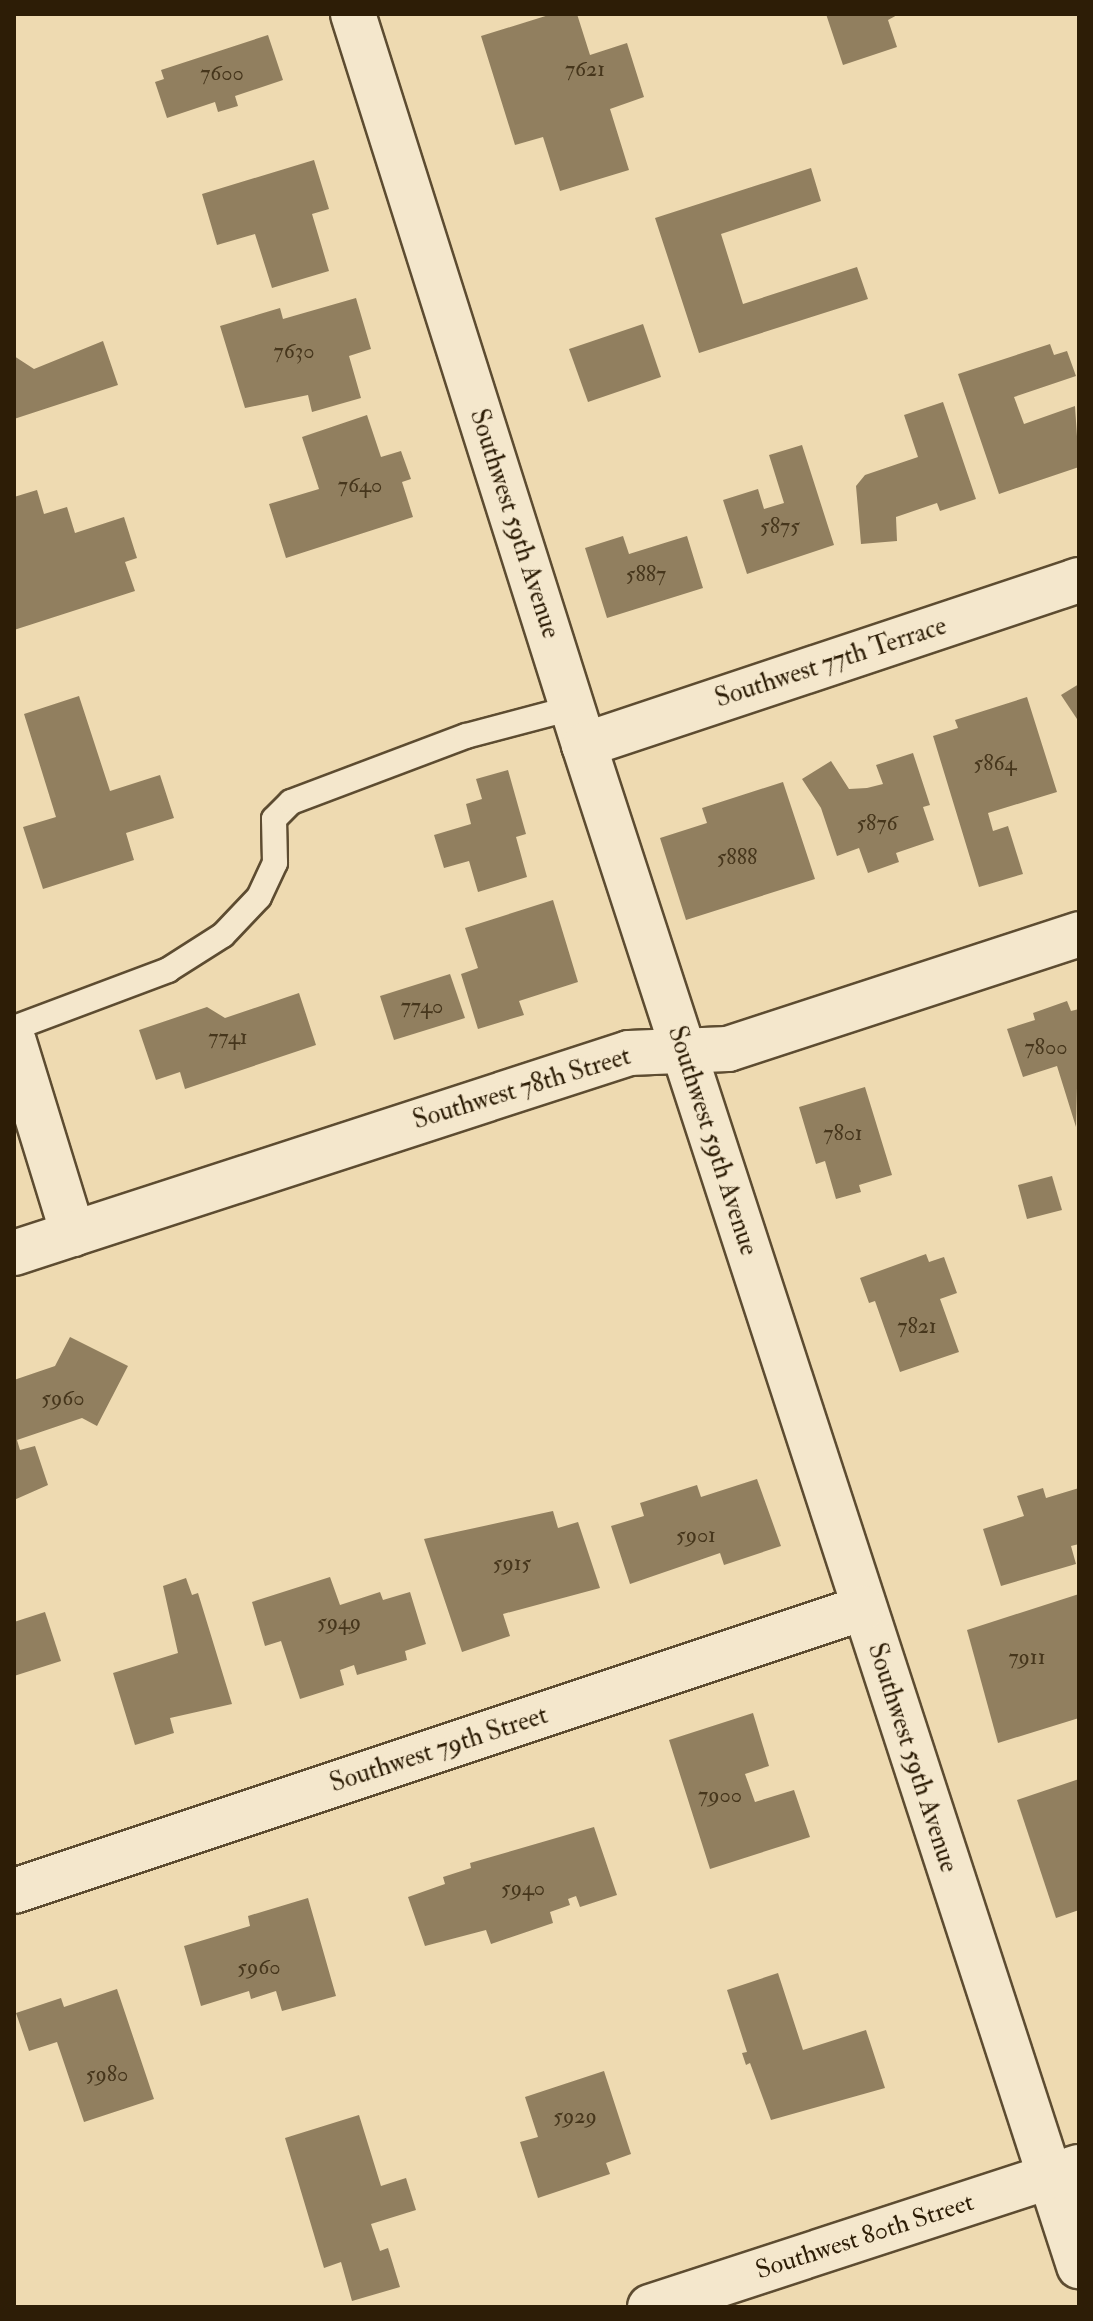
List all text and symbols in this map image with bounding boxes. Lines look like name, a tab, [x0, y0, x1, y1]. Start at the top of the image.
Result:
house number: 7621	[565, 57, 605, 83]
house number: 7600	[200, 61, 244, 87]
house number: 7630	[274, 339, 314, 365]
street label: Southwest 59th Avenue	[462, 405, 566, 643]
house number: 7640	[338, 473, 382, 499]
house number: 5875	[760, 514, 800, 540]
house number: 5887	[626, 562, 666, 588]
street label: Southwest 77th Terrace	[711, 611, 951, 715]
house number: 5864	[974, 751, 1016, 777]
house number: 5876	[856, 811, 898, 837]
house number: 5888	[717, 845, 757, 871]
house number: 7740	[401, 994, 443, 1020]
street label: Southwest 59th Avenue	[660, 1022, 764, 1260]
house number: 7741	[208, 1025, 248, 1051]
house number: 7800	[1025, 1035, 1067, 1061]
street label: Southwest 78th Street	[409, 1041, 635, 1137]
house number: 7801	[823, 1121, 863, 1147]
house number: 7821	[897, 1314, 937, 1340]
house number: 5960	[41, 1386, 85, 1412]
house number: 5901	[676, 1523, 716, 1549]
house number: 5915	[493, 1551, 531, 1577]
house number: 5949	[317, 1610, 361, 1636]
street label: Southwest 59th Avenue	[860, 1639, 964, 1877]
house number: 7911	[1009, 1645, 1045, 1671]
street label: Southwest 79th Street	[326, 1700, 552, 1800]
house number: 7900	[698, 1783, 742, 1809]
house number: 5940	[501, 1876, 545, 1902]
house number: 5960	[237, 1955, 281, 1981]
house number: 5980	[86, 2062, 128, 2088]
house number: 5929	[553, 2104, 597, 2130]
street label: Southwest 80th Street	[752, 2187, 978, 2287]

